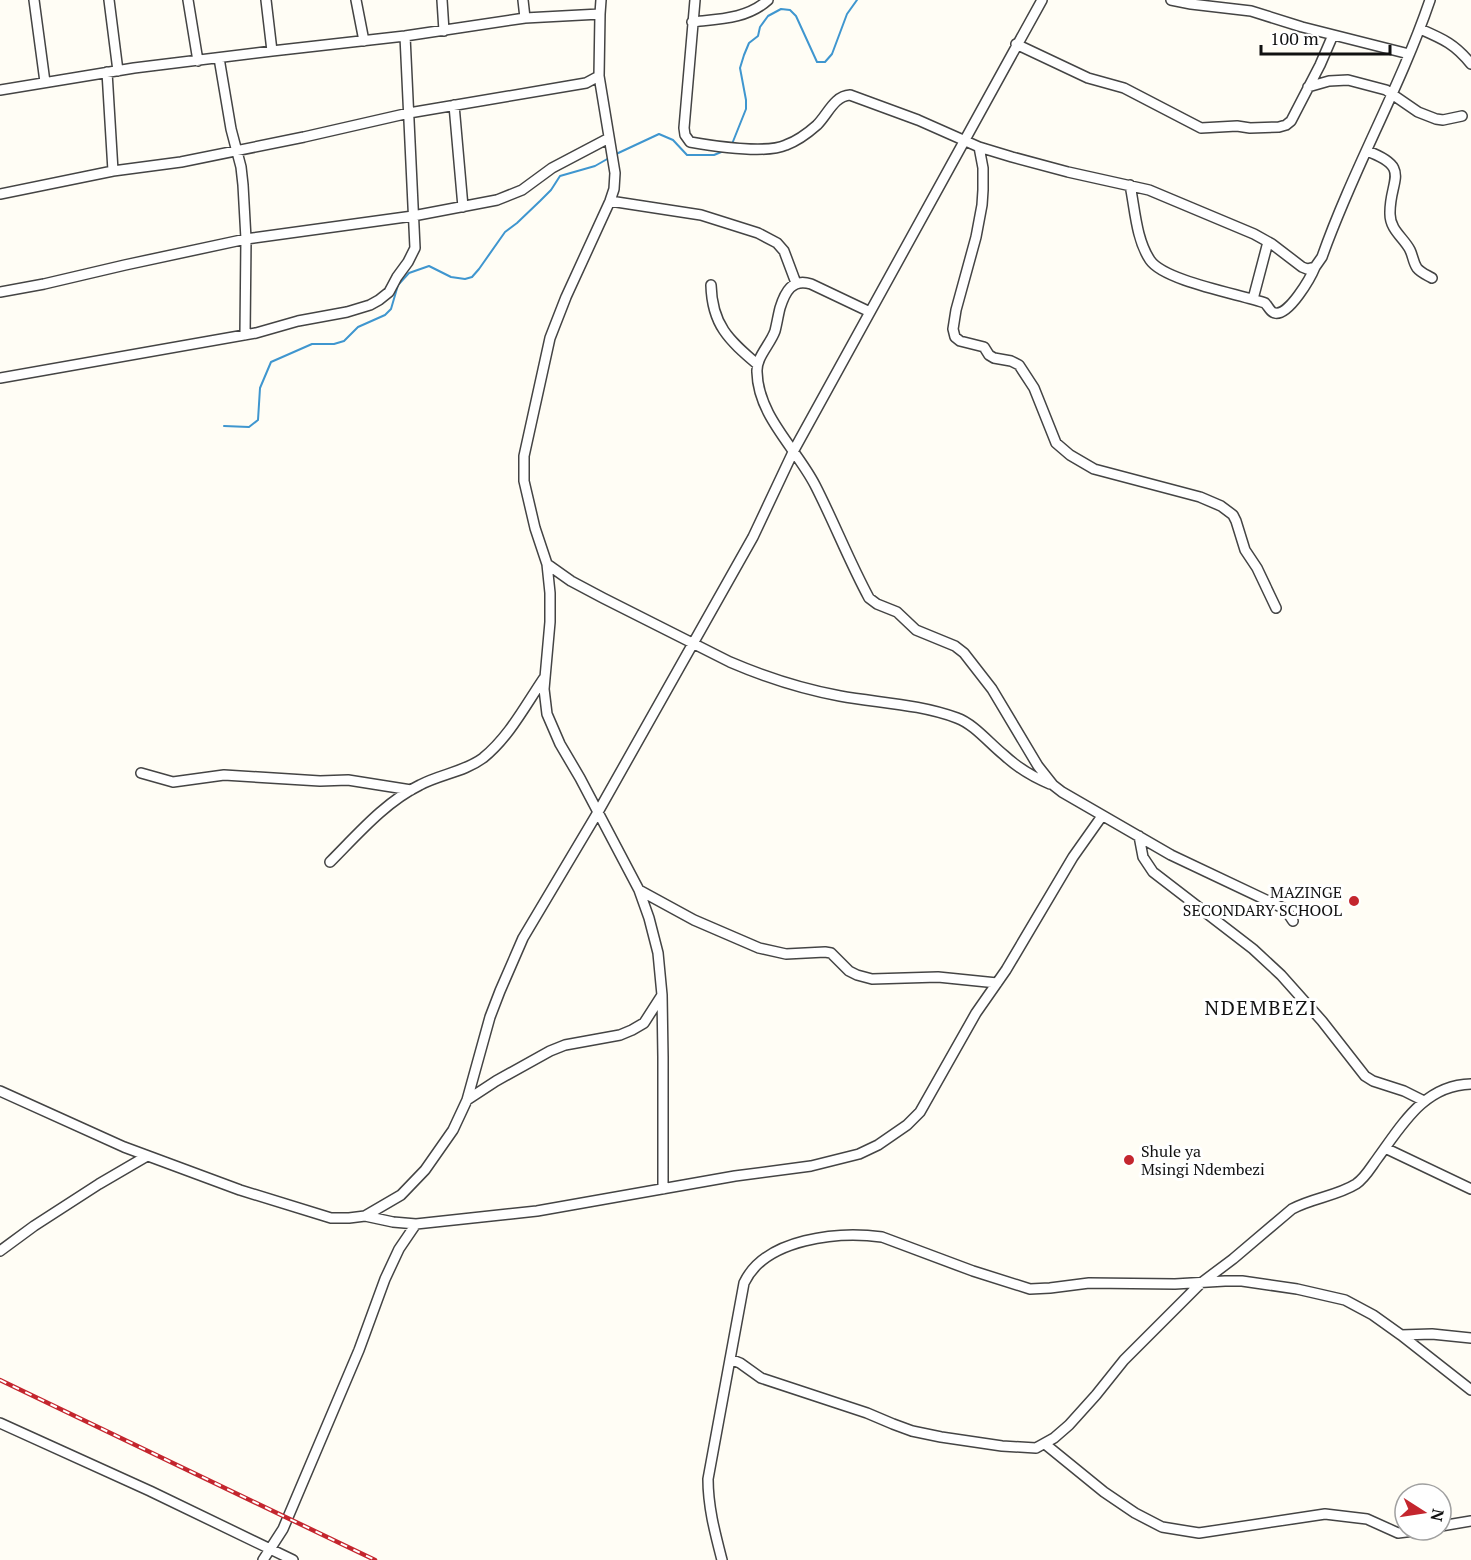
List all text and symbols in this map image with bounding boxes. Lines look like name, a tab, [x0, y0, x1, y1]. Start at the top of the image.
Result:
scale bar	[1261, 18, 1390, 56]
text: 100 m	[1270, 26, 1319, 50]
place label: MAZINGE SECONDARY SCHOOL	[1183, 881, 1342, 921]
marker: MAZINGE SECONDARY SCHOOL	[1347, 894, 1361, 908]
district label: NDEMBEZI	[1205, 994, 1317, 1021]
place label: Shule ya Msingi Ndembezi	[1141, 1140, 1265, 1180]
marker: Shule ya Msingi Ndembezi	[1122, 1153, 1136, 1167]
north arrow	[1393, 1482, 1453, 1542]
text: N	[1426, 1507, 1450, 1523]

